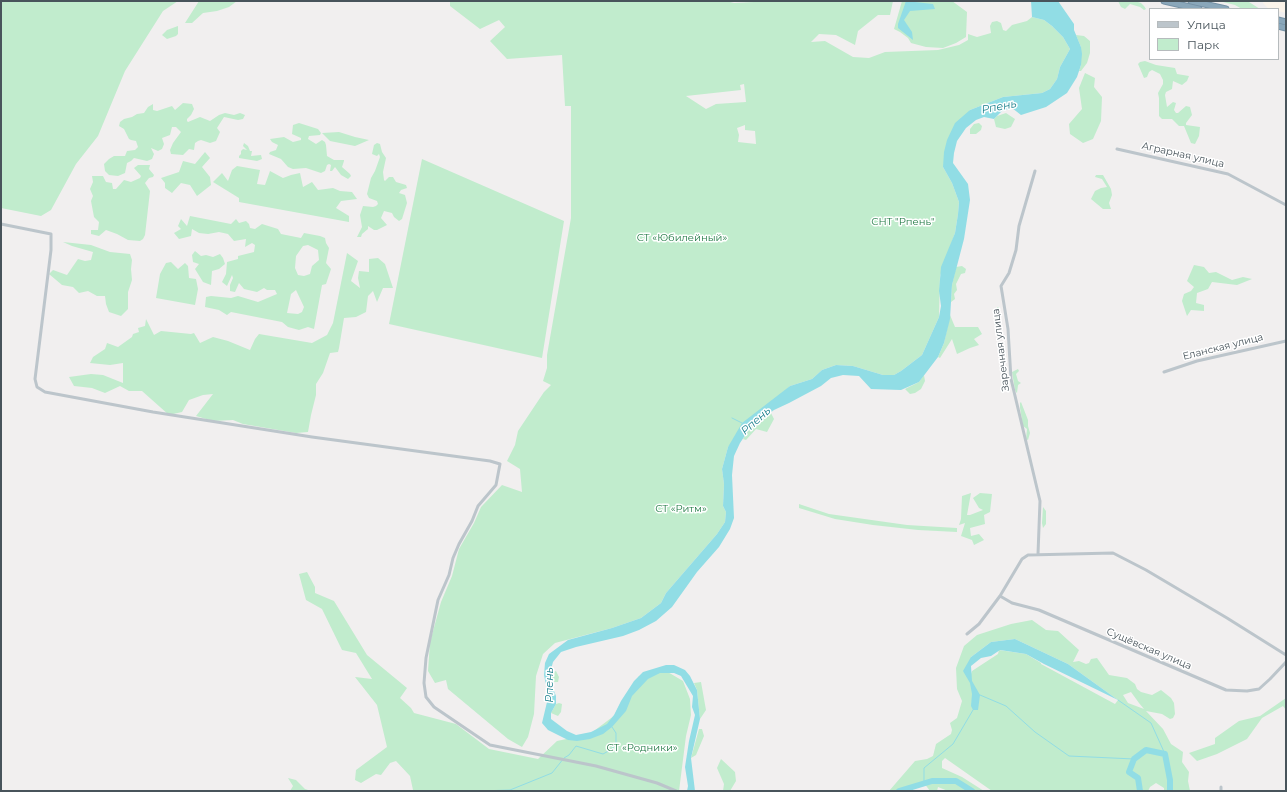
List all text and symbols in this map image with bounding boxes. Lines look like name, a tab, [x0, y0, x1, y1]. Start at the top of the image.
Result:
legend	[1149, 8, 1279, 60]
text: Улица	[1187, 17, 1226, 32]
text: Парк	[1187, 37, 1219, 52]
water label: Рпень	[980, 97, 1018, 117]
street label: Аграрная улица	[1141, 140, 1225, 170]
park label: СНТ "Рпень"	[871, 216, 935, 228]
park label: СТ «Юбилейный»	[637, 232, 727, 244]
street label: Заречная улица	[990, 308, 1012, 392]
street label: Еланская улица	[1181, 331, 1265, 363]
water label: Рпень	[738, 404, 774, 438]
park label: СТ «Ритм»	[655, 503, 707, 515]
street label: Сущёвская улица	[1105, 626, 1193, 672]
water label: Рпень	[543, 667, 557, 703]
park label: СТ «Родники»	[606, 742, 678, 754]

